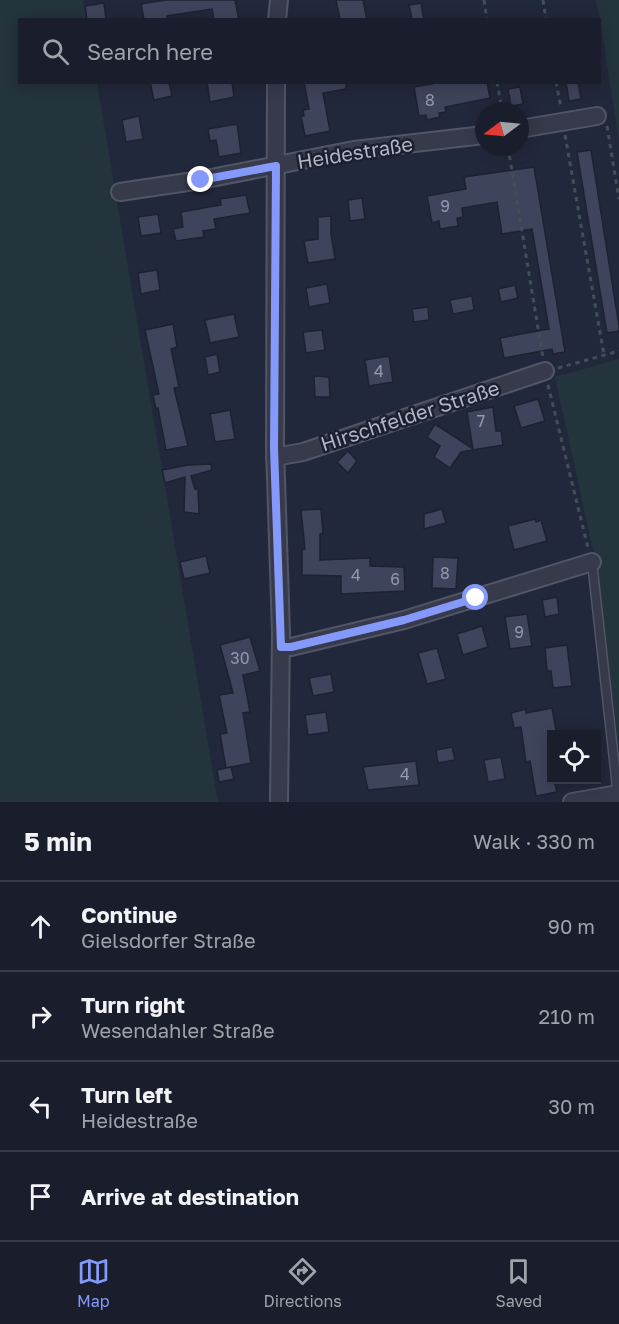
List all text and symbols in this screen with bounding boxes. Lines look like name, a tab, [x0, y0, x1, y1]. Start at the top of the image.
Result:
search box	[18, 18, 601, 84]
icon: search	[39, 35, 72, 68]
text: Search here	[87, 38, 213, 65]
house number: 8	[425, 90, 435, 110]
north arrow	[475, 102, 529, 156]
street label: Heidestraße	[295, 131, 414, 173]
route end	[187, 166, 213, 192]
house number: 9	[440, 196, 450, 216]
house number: 4	[374, 361, 384, 381]
street label: Hirschfelder Straße	[317, 375, 502, 455]
house number: 7	[477, 411, 485, 431]
house number: 8	[440, 563, 450, 583]
house number: 4	[351, 565, 361, 585]
house number: 6	[390, 569, 400, 589]
route start	[462, 584, 488, 610]
house number: 9	[514, 622, 524, 642]
house number: 30	[230, 648, 250, 668]
map controls	[547, 730, 601, 784]
button: locate	[547, 730, 601, 784]
house number: 4	[400, 764, 410, 784]
text: 5 min	[24, 826, 92, 857]
text: Walk · 330 m	[473, 829, 595, 853]
text: Continue	[81, 901, 177, 928]
icon: ahead	[24, 910, 57, 943]
text: 90 m	[548, 914, 595, 938]
text: Gielsdorfer Straße	[81, 928, 256, 952]
text: Turn right	[81, 991, 185, 1018]
icon: right	[24, 1000, 57, 1033]
text: 210 m	[539, 1004, 595, 1028]
text: Wesendahler Straße	[81, 1018, 275, 1042]
text: Turn left	[81, 1081, 172, 1108]
icon: left	[24, 1090, 57, 1123]
text: 30 m	[548, 1094, 595, 1118]
text: Heidestraße	[81, 1108, 198, 1132]
icon: arrive	[24, 1180, 57, 1213]
text: Arrive at destination	[81, 1183, 299, 1210]
tab: Map	[77, 1255, 110, 1311]
tab: Directions	[264, 1255, 342, 1311]
tab: Saved	[495, 1255, 542, 1311]

